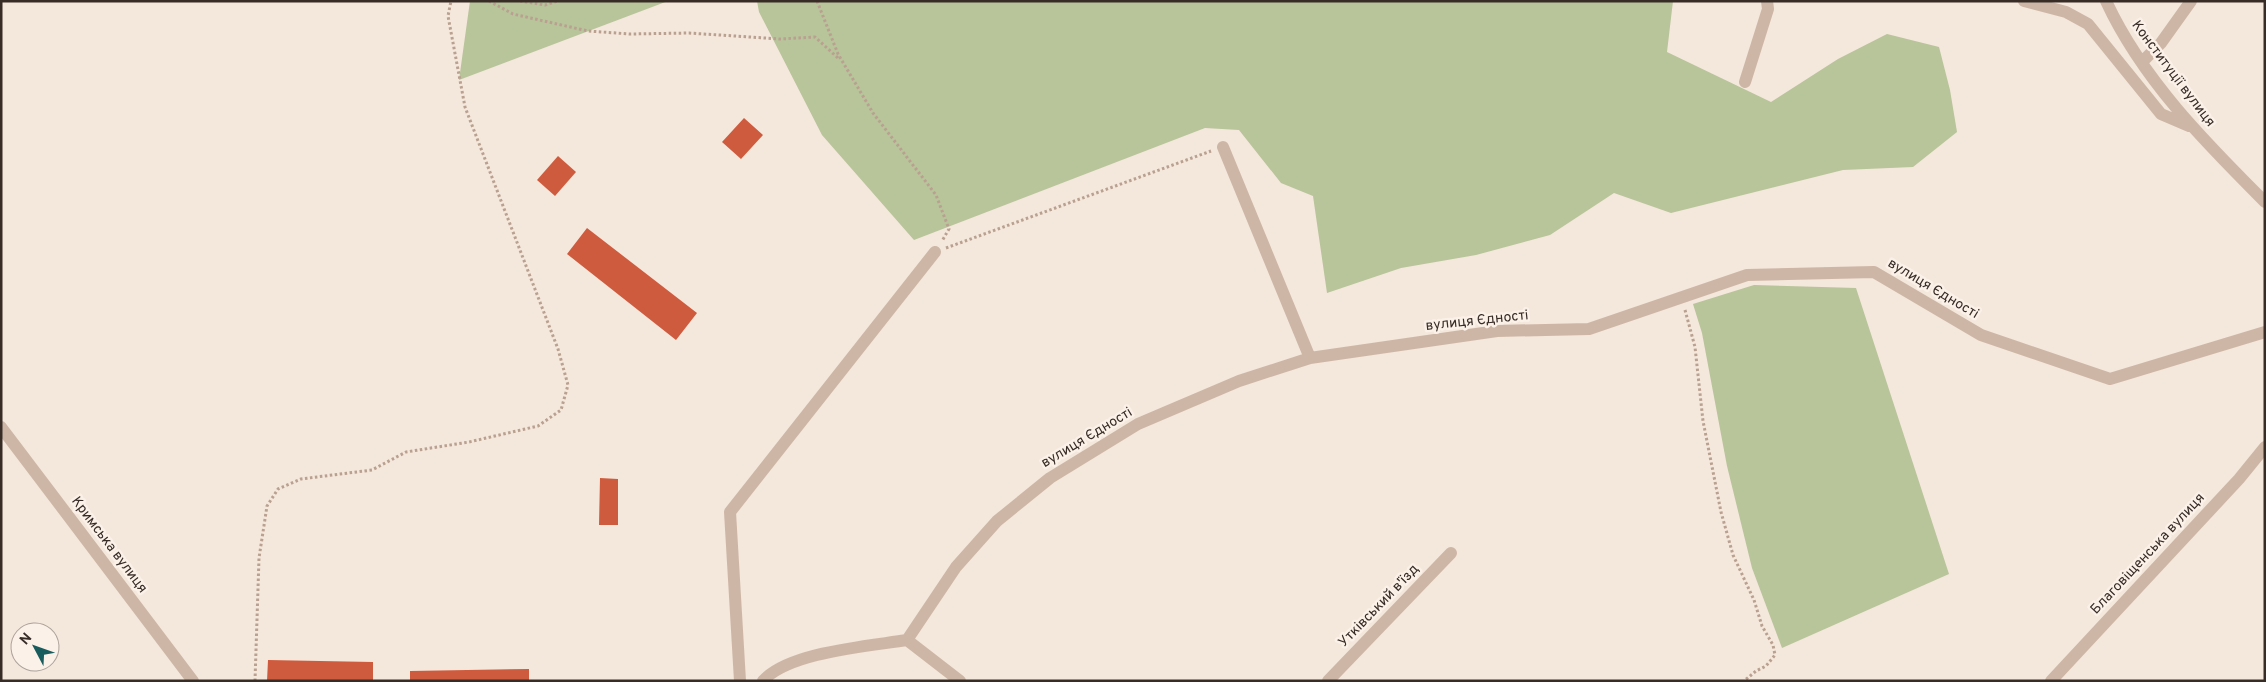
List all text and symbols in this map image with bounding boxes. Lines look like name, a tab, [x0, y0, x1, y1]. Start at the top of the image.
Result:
street label: Конституції вулиця	[2128, 18, 2218, 130]
street label: вулиця Єдності	[1884, 255, 1982, 323]
street label: вулиця Єдності	[1425, 307, 1529, 335]
street label: вулиця Єдності	[1038, 404, 1136, 472]
street label: Благовіщенська вулиця	[2087, 490, 2209, 618]
street label: Кримська вулиця	[67, 493, 151, 597]
street label: Утківський в'їзд	[1335, 561, 1423, 651]
north arrow	[10, 622, 60, 672]
text: N	[17, 630, 36, 649]

